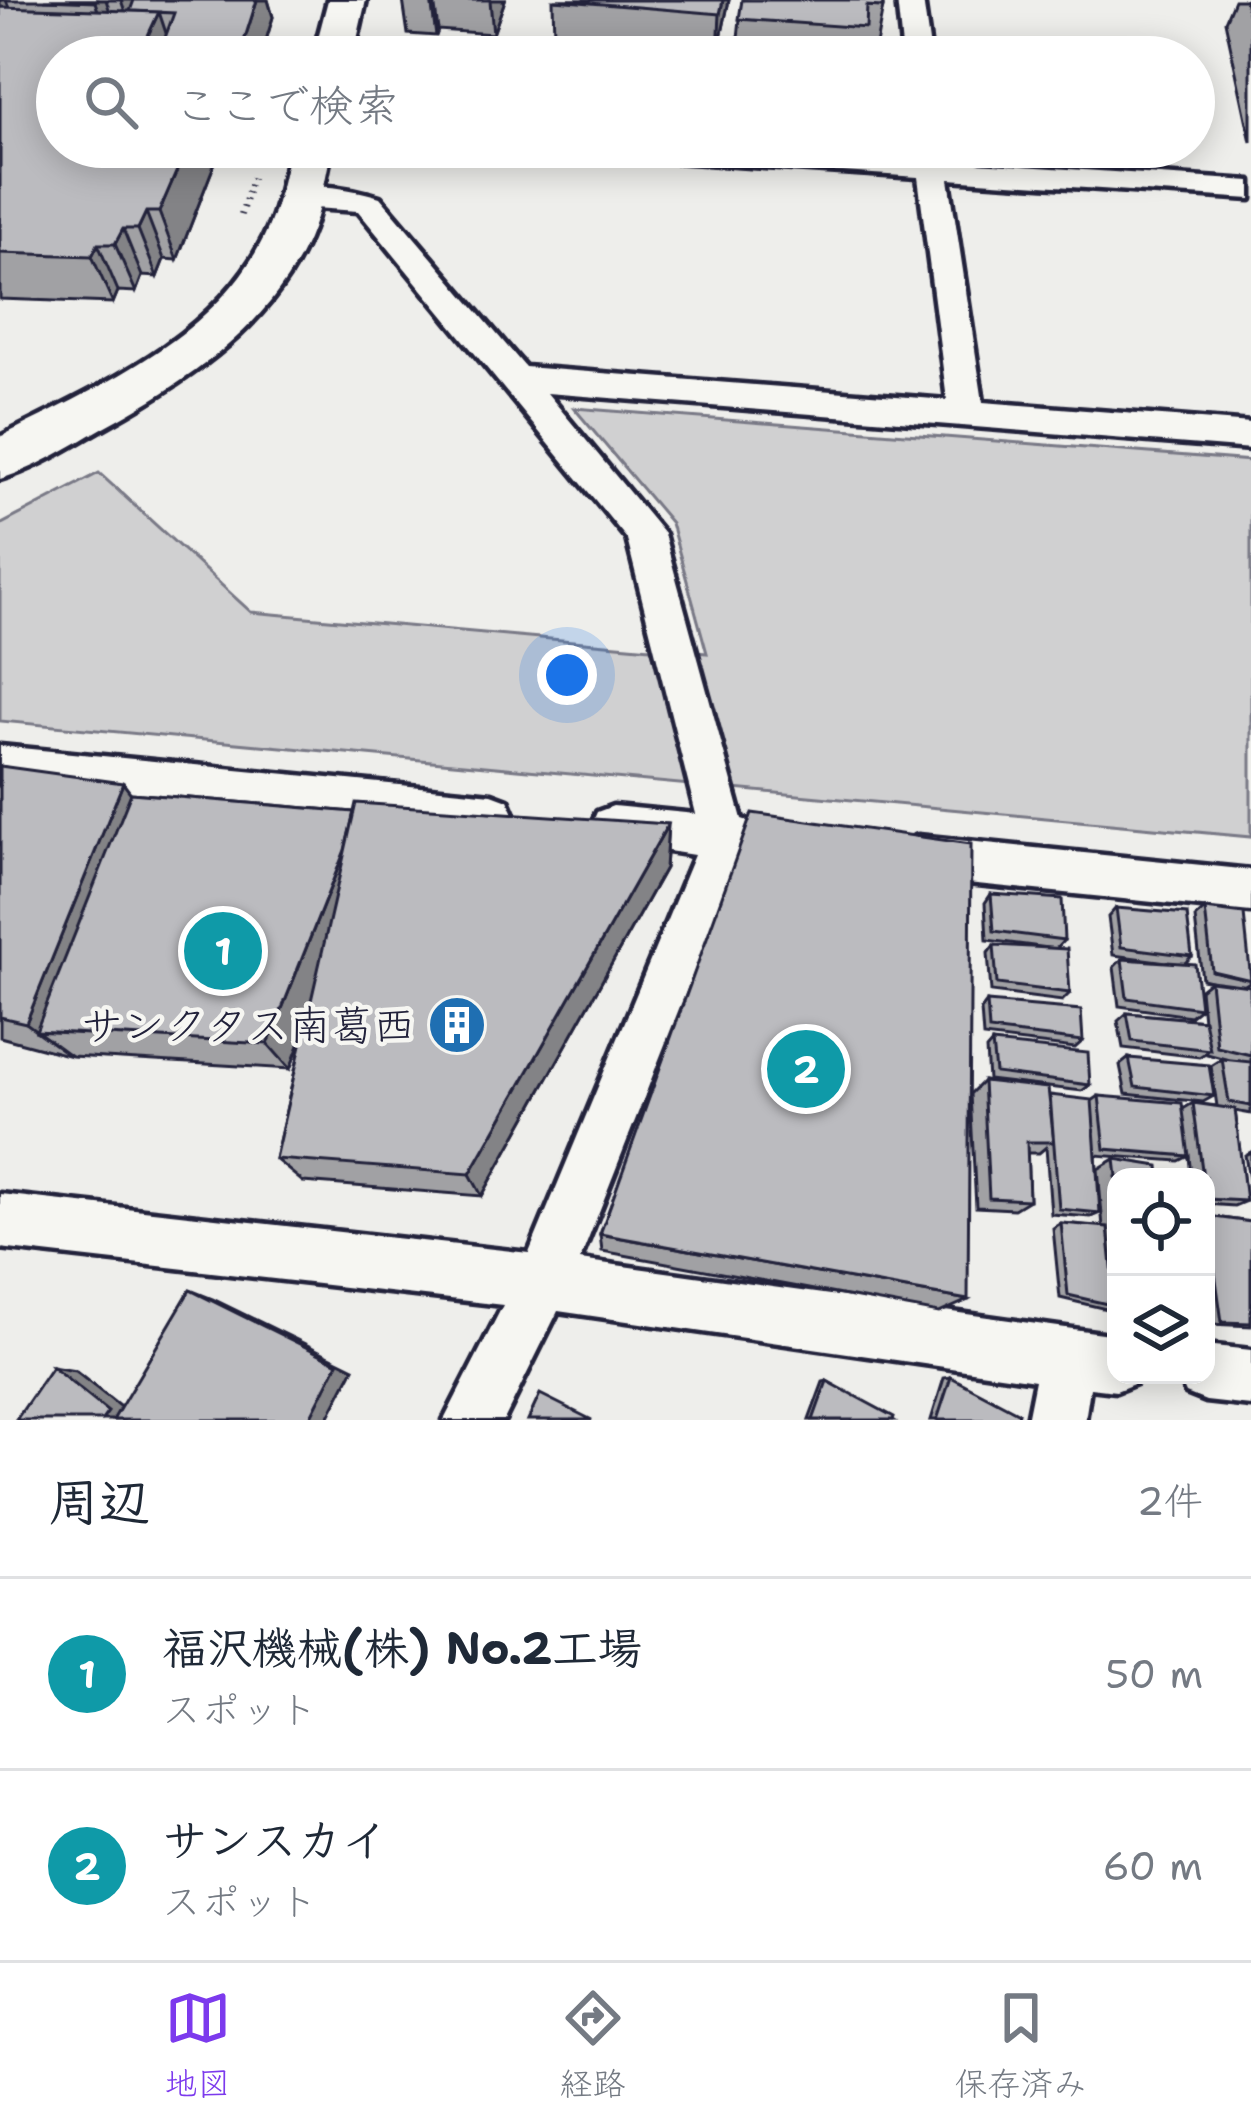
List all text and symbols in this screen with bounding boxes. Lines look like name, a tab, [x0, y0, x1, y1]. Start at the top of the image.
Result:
search box	[36, 36, 1215, 168]
icon: search	[78, 69, 144, 135]
text: ここで検索	[174, 75, 399, 135]
your location	[537, 645, 597, 705]
pin: 1	[184, 906, 262, 996]
building icon: サンクタス南葛西	[426, 994, 488, 1056]
place label: サンクタス南葛西	[81, 997, 415, 1053]
pin: 2	[767, 1024, 845, 1114]
map controls	[1107, 1168, 1215, 1384]
button: locate	[1107, 1168, 1215, 1276]
button: layers	[1107, 1276, 1215, 1384]
text: 周辺	[48, 1468, 150, 1536]
text: 2件	[1137, 1475, 1203, 1527]
text: 福沢機械(株) No.2工場	[162, 1618, 642, 1678]
text: 1	[78, 1648, 96, 1700]
text: 50 m	[1105, 1648, 1203, 1700]
text: スポット	[162, 1683, 318, 1735]
text: サンスカイ	[162, 1810, 387, 1870]
text: 2	[73, 1840, 101, 1892]
text: 60 m	[1103, 1840, 1203, 1892]
text: スポット	[162, 1875, 318, 1927]
tab: 地図	[165, 1985, 231, 2106]
tab: 経路	[560, 1985, 626, 2106]
tab: 保存済み	[955, 1985, 1087, 2106]

